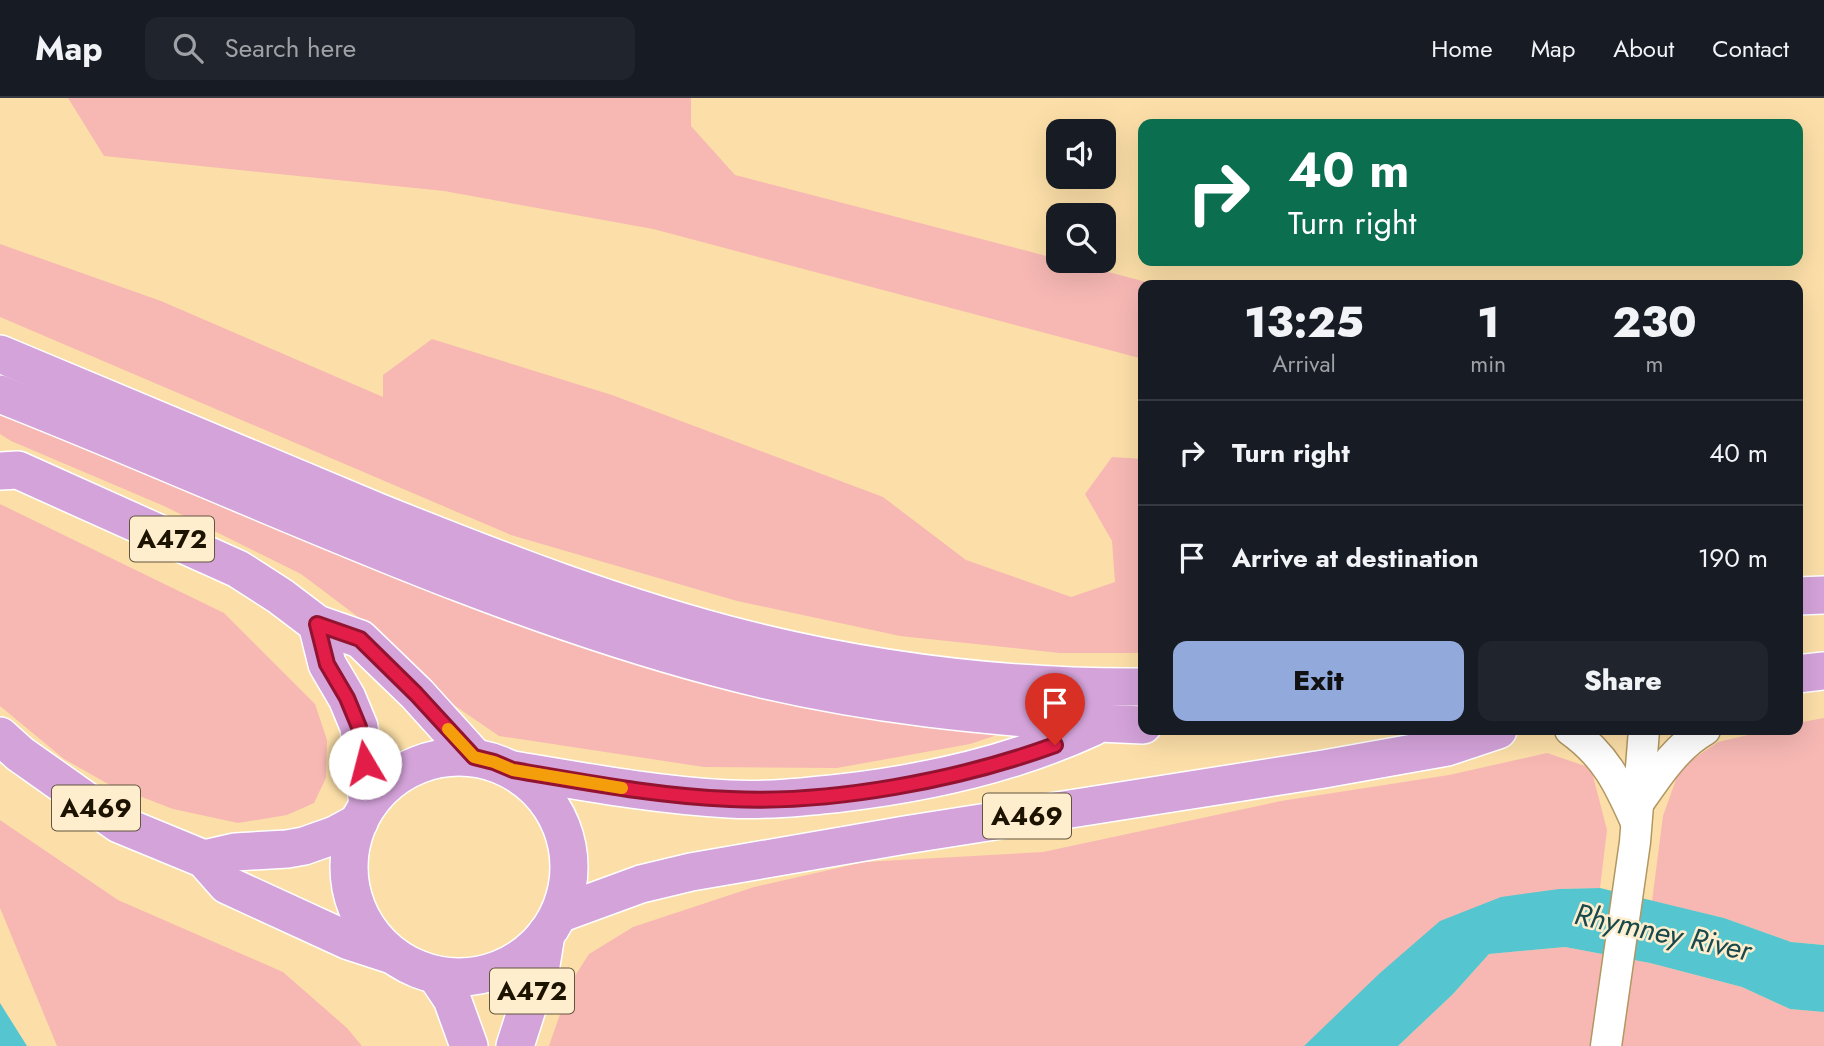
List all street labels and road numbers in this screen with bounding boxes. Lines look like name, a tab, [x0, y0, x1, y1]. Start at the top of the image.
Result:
road number: A472	[130, 516, 214, 561]
road number: A469	[52, 786, 140, 830]
road number: A469	[983, 794, 1071, 838]
road number: A472	[490, 968, 574, 1014]

